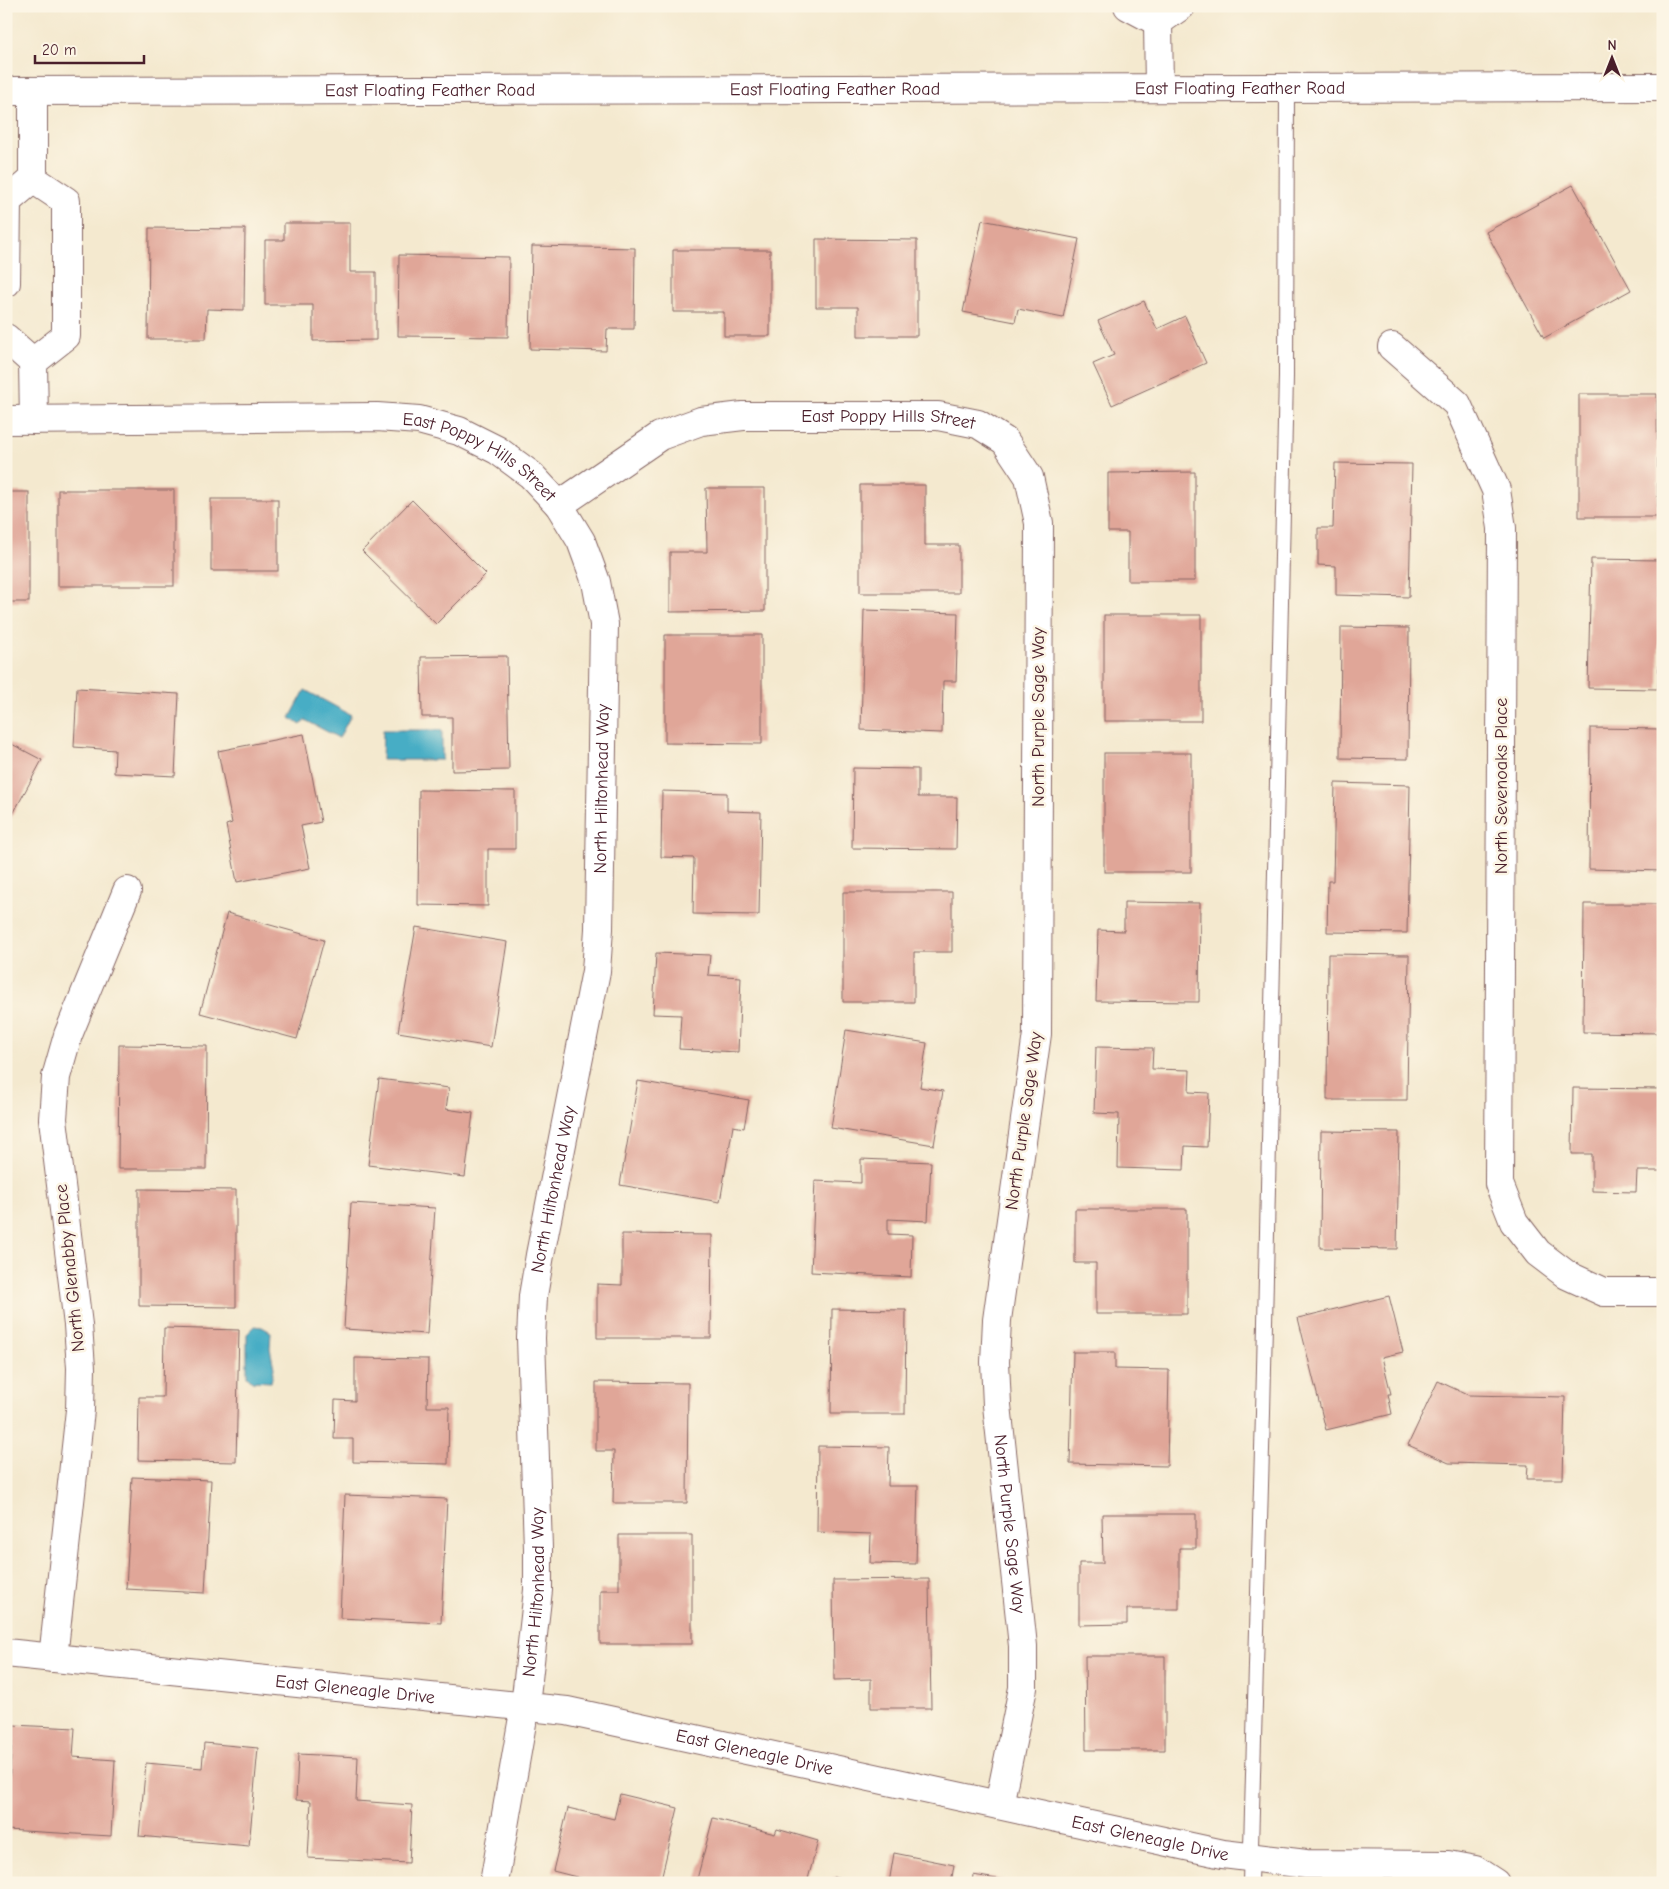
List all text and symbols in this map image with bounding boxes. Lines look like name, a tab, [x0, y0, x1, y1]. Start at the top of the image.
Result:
scale bar	[35, 32, 144, 64]
north arrow	[1586, 32, 1636, 82]
text: N	[1607, 37, 1617, 54]
text: 20 m	[42, 41, 76, 59]
street label: East Floating Feather Road	[1135, 77, 1345, 99]
street label: East Floating Feather Road	[730, 78, 940, 100]
street label: East Floating Feather Road	[325, 79, 535, 101]
street label: East Poppy Hills Street	[801, 406, 978, 434]
street label: East Poppy Hills Street	[402, 408, 561, 506]
street label: North Purple Sage Way	[1028, 626, 1049, 807]
street label: North Sevenoaks Place	[1491, 698, 1512, 874]
street label: North Hiltonhead Way	[589, 703, 613, 874]
street label: North Purple Sage Way	[1001, 1030, 1047, 1211]
street label: North Hiltonhead Way	[527, 1103, 580, 1275]
street label: North Glenabby Place	[51, 1183, 89, 1353]
street label: North Purple Sage Way	[990, 1433, 1030, 1615]
street label: North Hiltonhead Way	[518, 1506, 549, 1678]
street label: East Gleneagle Drive	[274, 1670, 436, 1708]
street label: East Gleneagle Drive	[674, 1725, 835, 1779]
street label: East Gleneagle Drive	[1070, 1811, 1230, 1865]

